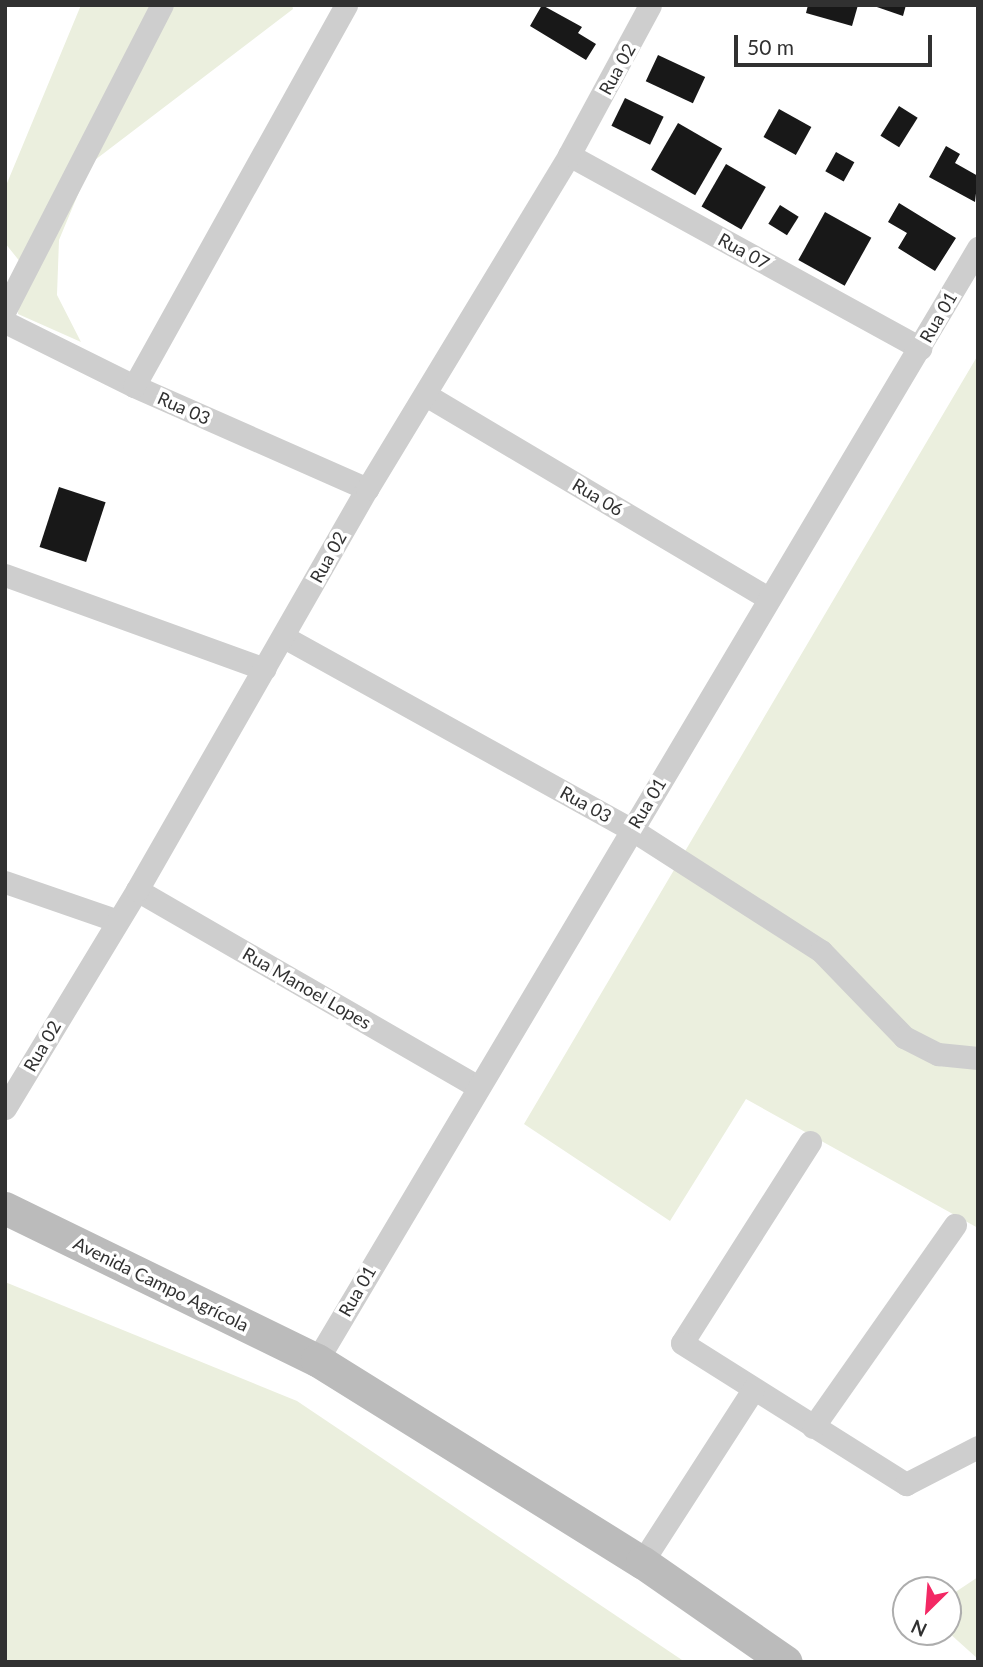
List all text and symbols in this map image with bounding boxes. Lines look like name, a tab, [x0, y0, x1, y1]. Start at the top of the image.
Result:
scale bar	[738, 21, 936, 65]
text: 50 m	[747, 34, 794, 59]
street label: Rua 02	[594, 40, 640, 98]
street label: Rua 07	[715, 228, 773, 274]
street label: Rua 01	[915, 288, 961, 346]
street label: Rua 03	[154, 387, 214, 429]
street label: Rua 06	[569, 473, 627, 521]
street label: Rua 02	[305, 528, 351, 586]
street label: Rua 01	[623, 774, 671, 832]
street label: Rua 03	[557, 781, 615, 827]
street label: Rua Manoel Lopes	[239, 942, 375, 1034]
street label: Rua 02	[19, 1017, 65, 1075]
street label: Avenida Campo Agrícola	[70, 1232, 252, 1336]
street label: Rua 01	[334, 1262, 380, 1320]
north arrow	[892, 1576, 962, 1646]
text: N	[907, 1615, 930, 1642]

